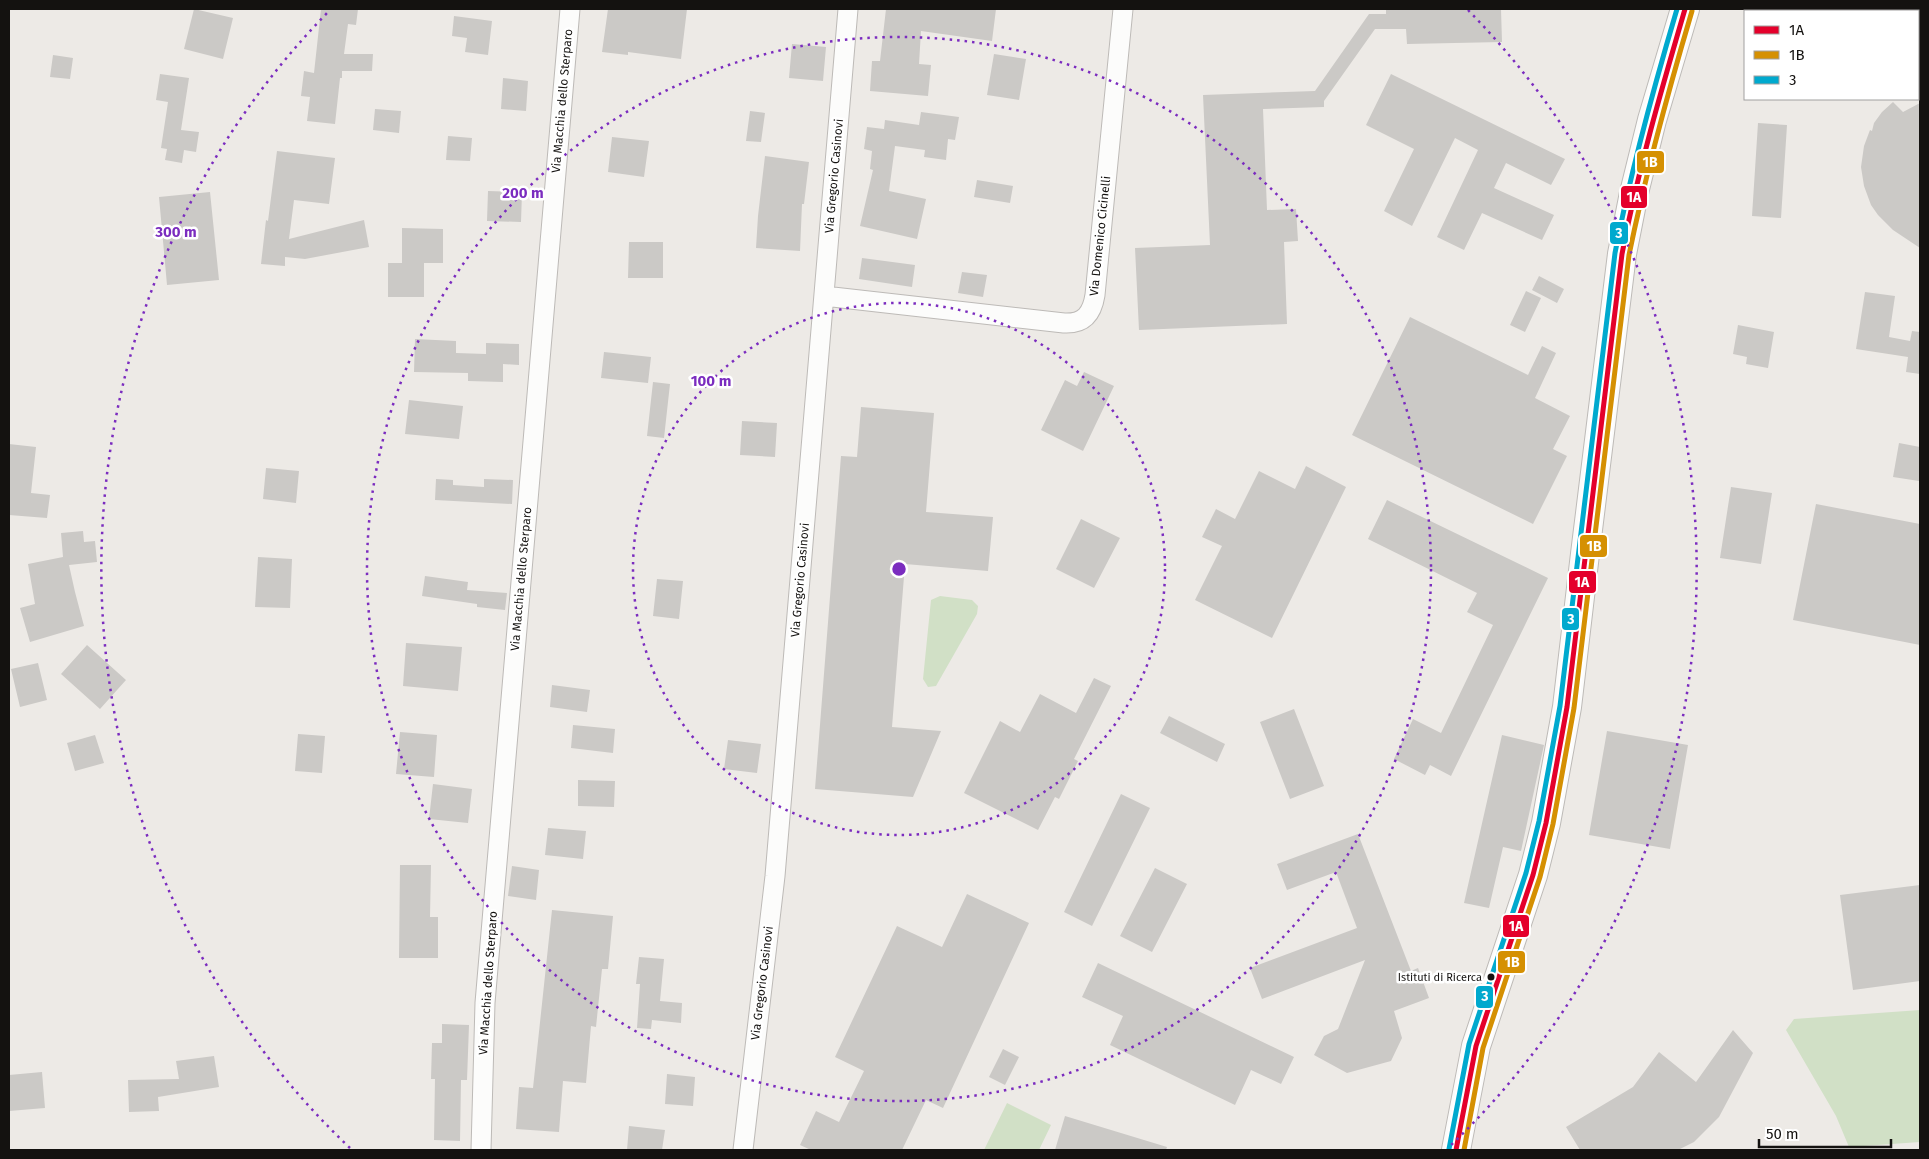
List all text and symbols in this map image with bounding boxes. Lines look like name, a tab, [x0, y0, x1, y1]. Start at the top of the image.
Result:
legend	[1744, 10, 1919, 100]
text: 1A	[1789, 21, 1804, 39]
street label: Via Macchia dello Sterparo	[549, 28, 575, 174]
text: 1B	[1789, 46, 1805, 64]
text: 3	[1789, 71, 1797, 89]
street label: Via Gregorio Casinovi	[822, 118, 846, 234]
line badge: 1B	[1636, 150, 1665, 174]
text: 1B	[1642, 154, 1658, 171]
street label: Via Domenico Cicinelli	[1087, 175, 1113, 297]
text: 200 m	[502, 184, 544, 202]
line badge: 1A	[1620, 185, 1648, 209]
text: 1A	[1627, 189, 1642, 206]
line badge: 3	[1609, 221, 1629, 245]
text: 300 m	[154, 223, 197, 241]
text: 3	[1614, 225, 1623, 242]
text: 100 m	[691, 372, 731, 390]
street label: Via Macchia dello Sterparo	[508, 506, 534, 652]
street label: Via Gregorio Casinovi	[788, 522, 812, 638]
line badge: 1B	[1579, 534, 1608, 558]
text: 1B	[1586, 538, 1602, 555]
centre of rings	[890, 560, 908, 578]
line badge: 1A	[1568, 570, 1597, 594]
text: 1A	[1575, 574, 1590, 591]
line badge: 3	[1561, 607, 1580, 631]
text: 3	[1566, 611, 1575, 628]
street label: Via Macchia dello Sterparo	[476, 910, 500, 1056]
line badge: 1A	[1502, 914, 1530, 938]
text: 1A	[1509, 918, 1524, 935]
street label: Via Gregorio Casinovi	[748, 925, 776, 1041]
line badge: 1B	[1497, 950, 1526, 974]
text: 1B	[1504, 954, 1520, 971]
place label: Istituti di Ricerca	[1398, 971, 1482, 984]
marker: Istituti di Ricerca	[1486, 972, 1496, 982]
line badge: 3	[1475, 985, 1494, 1009]
text: 3	[1480, 988, 1489, 1005]
scale bar	[1759, 1116, 1892, 1148]
text: 50 m	[1766, 1125, 1799, 1143]

